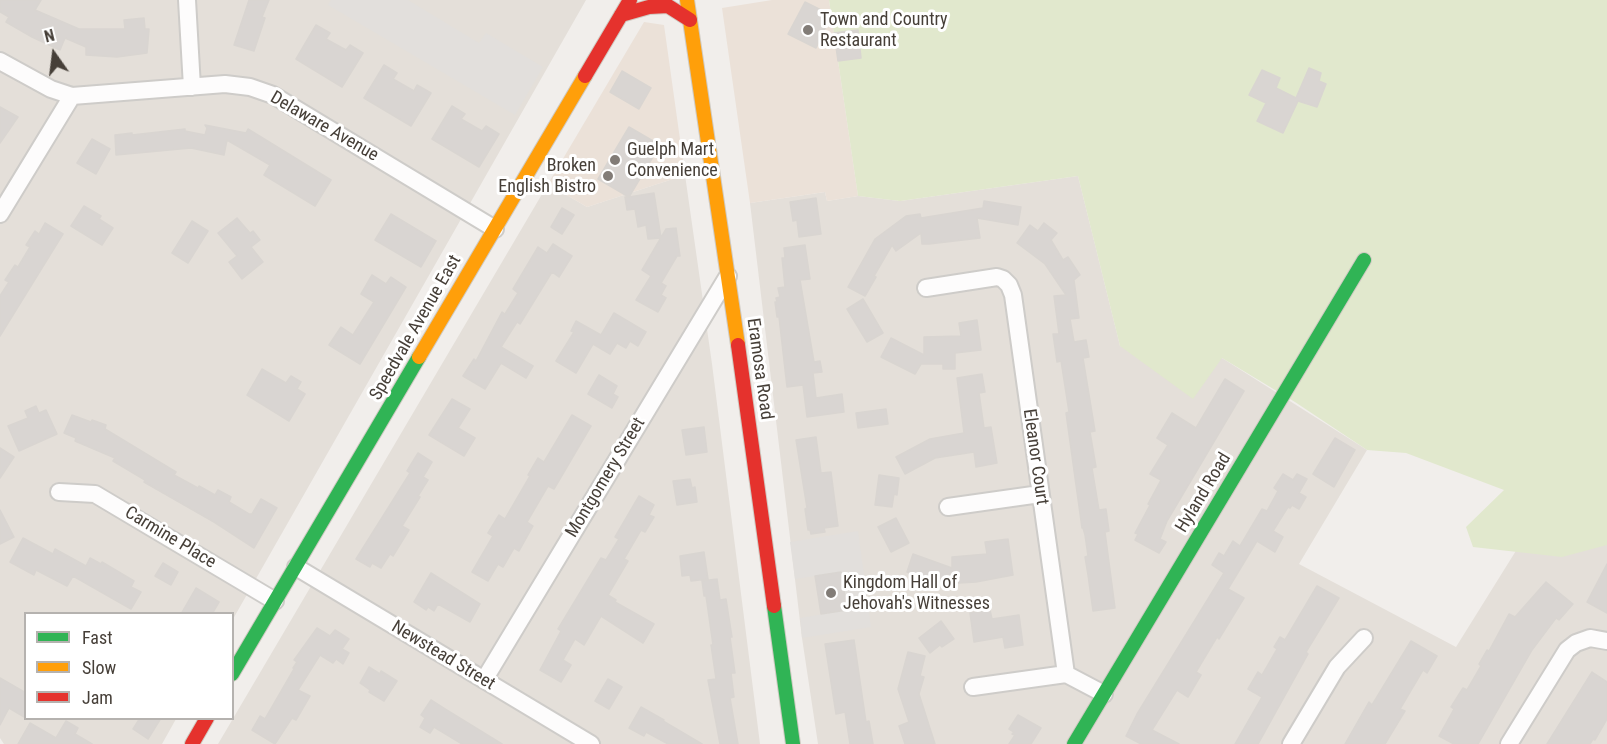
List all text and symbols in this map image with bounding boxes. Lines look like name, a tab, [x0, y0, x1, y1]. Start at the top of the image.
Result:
place label: Town and Country Restaurant	[820, 9, 948, 52]
marker: Town and Country Restaurant	[801, 23, 815, 37]
north arrow	[24, 24, 84, 84]
text: N	[42, 26, 57, 46]
street label: Delaware Avenue	[266, 87, 382, 167]
place label: Guelph Mart Convenience	[627, 139, 718, 182]
marker: Guelph Mart Convenience	[608, 153, 622, 167]
place label: Broken English Bistro	[498, 155, 596, 198]
marker: Broken English Bistro	[601, 169, 615, 183]
street label: Speedvale Avenue East	[366, 252, 466, 404]
street label: Eramosa Road	[741, 317, 777, 421]
street label: Eleanor Court	[1018, 408, 1052, 506]
street label: Montgomery Street	[562, 414, 650, 542]
street label: Hyland Road	[1172, 449, 1236, 537]
street label: Carmine Place	[120, 502, 220, 574]
place label: Kingdom Hall of Jehovah's Witnesses	[843, 572, 990, 614]
marker: Kingdom Hall of Jehovah's Witnesses	[824, 586, 838, 600]
legend	[24, 612, 234, 720]
street label: Newstead Street	[387, 617, 499, 695]
text: Fast	[82, 627, 113, 648]
text: Slow	[82, 657, 116, 678]
text: Jam	[82, 687, 113, 708]

